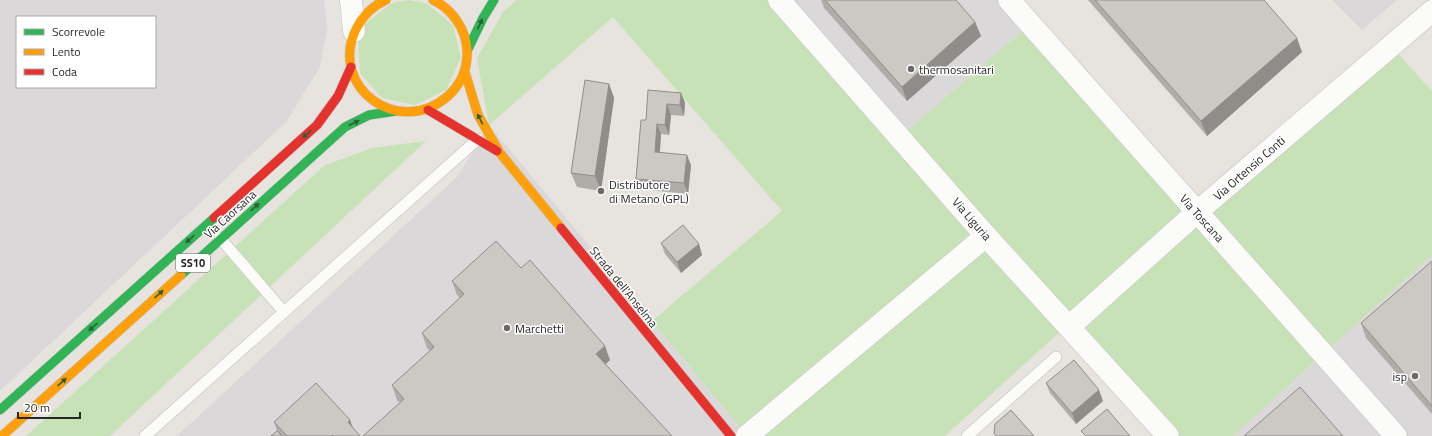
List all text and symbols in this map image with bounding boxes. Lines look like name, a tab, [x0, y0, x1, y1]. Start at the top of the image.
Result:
legend	[16, 16, 156, 88]
one-way arrow	[477, 18, 483, 29]
text: Scorrevole	[52, 22, 105, 41]
text: Lento	[52, 42, 81, 61]
place label: thermosanitari	[919, 60, 994, 79]
text: Coda	[52, 62, 77, 81]
marker: thermosanitari	[906, 64, 916, 74]
one-way arrow	[477, 113, 484, 125]
one-way arrow	[348, 120, 359, 126]
one-way arrow	[302, 129, 312, 138]
street label: Via Ortensio Conti	[1209, 131, 1289, 205]
place label: Distributore di Metano (GPL)	[609, 175, 689, 208]
street label: Via Caorsana	[199, 185, 261, 243]
marker: Distributore di Metano (GPL)	[596, 186, 606, 196]
street label: Via Toscana	[1175, 190, 1229, 246]
street label: Via Liguria	[948, 193, 996, 245]
one-way arrow	[250, 202, 260, 212]
one-way arrow	[184, 235, 195, 244]
street label: Strada dell'Anselma	[585, 242, 663, 332]
road number: SS10	[176, 254, 210, 272]
one-way arrow	[153, 290, 164, 299]
place label: Marchetti	[515, 319, 564, 338]
one-way arrow	[88, 322, 98, 331]
marker: Marchetti	[502, 323, 512, 333]
place label: isp	[1392, 367, 1407, 386]
marker: isp	[1410, 371, 1420, 381]
one-way arrow	[57, 377, 68, 386]
scale bar	[18, 394, 80, 420]
text: 20 m	[24, 398, 50, 417]

